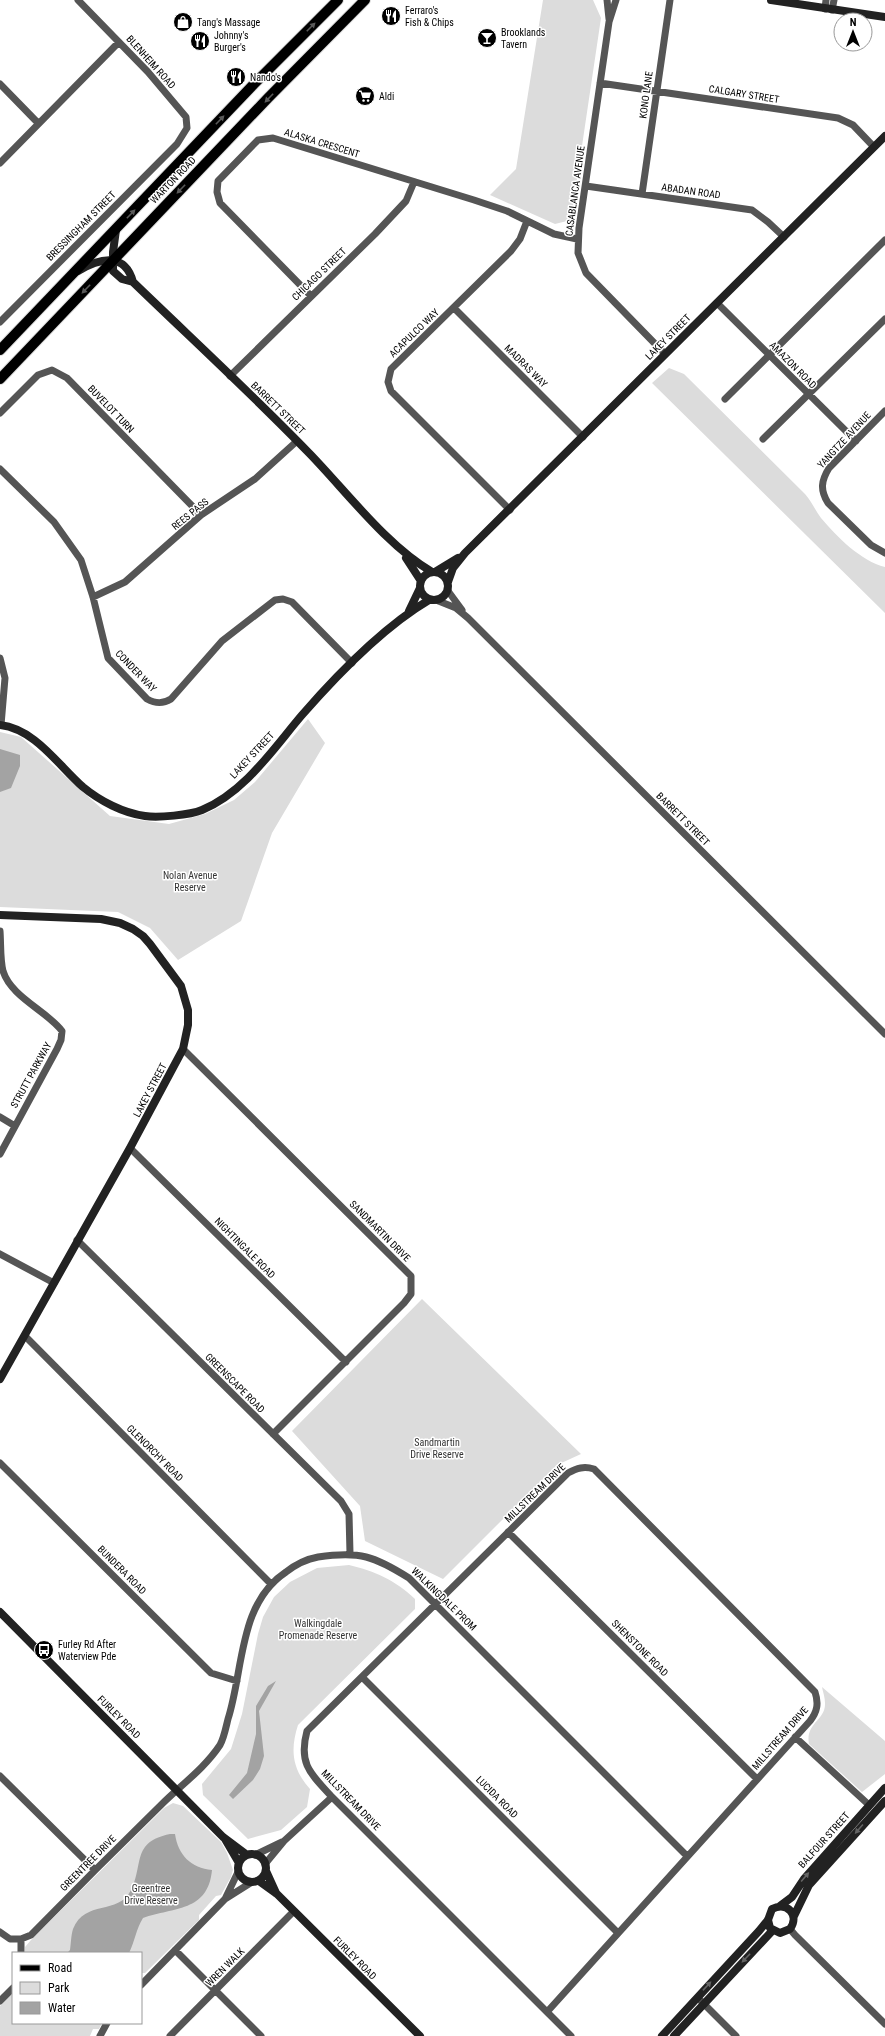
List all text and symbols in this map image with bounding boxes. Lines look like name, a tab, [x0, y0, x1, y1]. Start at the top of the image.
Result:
restaurant icon: Ferraro's Fish & Chips	[380, 5, 402, 27]
place label: Ferraro's Fish & Chips	[405, 5, 454, 28]
shop icon: Tang's Massage	[172, 11, 194, 33]
north arrow	[833, 12, 873, 52]
text: N	[850, 16, 857, 29]
place label: Tang's Massage	[197, 17, 261, 28]
one-way arrow	[306, 22, 316, 32]
bar icon: Brooklands Tavern	[476, 27, 498, 49]
place label: Brooklands Tavern	[501, 27, 546, 50]
restaurant icon: Johnny's Burger's	[189, 30, 211, 52]
place label: Johnny's Burger's	[214, 30, 249, 53]
street label: BLENHEIM ROAD	[124, 33, 178, 91]
restaurant icon: Nando's	[225, 66, 247, 88]
street label: KONO LANE	[637, 71, 655, 119]
place label: Nando's	[250, 72, 282, 83]
street label: CALGARY STREET	[708, 83, 780, 105]
supermarket icon: Aldi	[354, 85, 376, 107]
place label: Aldi	[379, 91, 394, 102]
one-way arrow	[265, 93, 274, 102]
one-way arrow	[216, 115, 225, 125]
street label: ALASKA CRESCENT	[283, 126, 361, 160]
street label: CASABLANCA AVENUE	[563, 145, 587, 237]
street label: WARTON ROAD	[148, 154, 198, 206]
street label: ABADAN ROAD	[661, 181, 722, 201]
one-way arrow	[177, 185, 186, 194]
street label: BRESSINGHAM STREET	[44, 189, 118, 263]
one-way arrow	[126, 209, 136, 219]
street label: CHICAGO STREET	[290, 245, 348, 303]
one-way arrow	[82, 284, 91, 294]
street label: ACAPULCO WAY	[387, 306, 442, 359]
street label: LAKEY STREET	[643, 312, 693, 362]
street label: AMAZON ROAD	[767, 339, 819, 391]
street label: MADRAS WAY	[502, 342, 550, 390]
street label: BARRETT STREET	[249, 380, 307, 436]
street label: BUVELOT TURN	[86, 383, 136, 435]
street label: YANGTZE AVENUE	[815, 410, 873, 470]
street label: REES PASS	[170, 496, 210, 532]
street label: CONDER WAY	[113, 648, 159, 695]
street label: LAKEY STREET	[228, 729, 276, 781]
street label: BARRETT STREET	[654, 790, 712, 848]
park label: Nolan Avenue Reserve	[163, 870, 217, 893]
street label: STRUTT PARKWAY	[8, 1040, 54, 1110]
street label: LAKEY STREET	[131, 1061, 169, 1119]
street label: SANDMARTIN DRIVE	[347, 1198, 413, 1264]
street label: NIGHTINGALE ROAD	[212, 1215, 278, 1281]
street label: GREENSCAPE ROAD	[203, 1351, 267, 1415]
street label: GLENORCHY ROAD	[125, 1423, 186, 1484]
park label: Sandmartin Drive Reserve	[410, 1437, 464, 1460]
street label: MILLSTREAM DRIVE	[502, 1461, 568, 1525]
street label: BUNDERA ROAD	[95, 1543, 149, 1597]
street label: WALKINGDALE PROM	[409, 1565, 479, 1633]
park label: Walkingdale Promenade Reserve	[279, 1618, 358, 1641]
street label: SHENSTONE ROAD	[610, 1618, 671, 1679]
bus stop icon: Furley Rd After Waterview Pde	[33, 1639, 55, 1661]
place label: Furley Rd After Waterview Pde	[58, 1639, 117, 1662]
street label: FURLEY ROAD	[95, 1693, 143, 1741]
street label: MILLSTREAM DRIVE	[750, 1704, 810, 1772]
street label: MILLSTREAM DRIVE	[319, 1767, 383, 1833]
street label: LUCIDA ROAD	[474, 1774, 520, 1820]
street label: BALFOUR STREET	[796, 1810, 852, 1870]
one-way arrow	[854, 1824, 863, 1835]
street label: GREENTREE DRIVE	[58, 1833, 118, 1893]
one-way arrow	[801, 1872, 810, 1883]
park label: Greentree Drive Reserve	[124, 1883, 178, 1906]
street label: FURLEY ROAD	[331, 1934, 379, 1982]
street label: WREN WALK	[204, 1945, 247, 1988]
legend	[12, 1952, 142, 2024]
one-way arrow	[741, 1953, 751, 1963]
text: Road	[48, 1961, 72, 1975]
text: Park	[48, 1981, 70, 1995]
one-way arrow	[703, 1981, 712, 1991]
text: Water	[48, 2001, 76, 2015]

